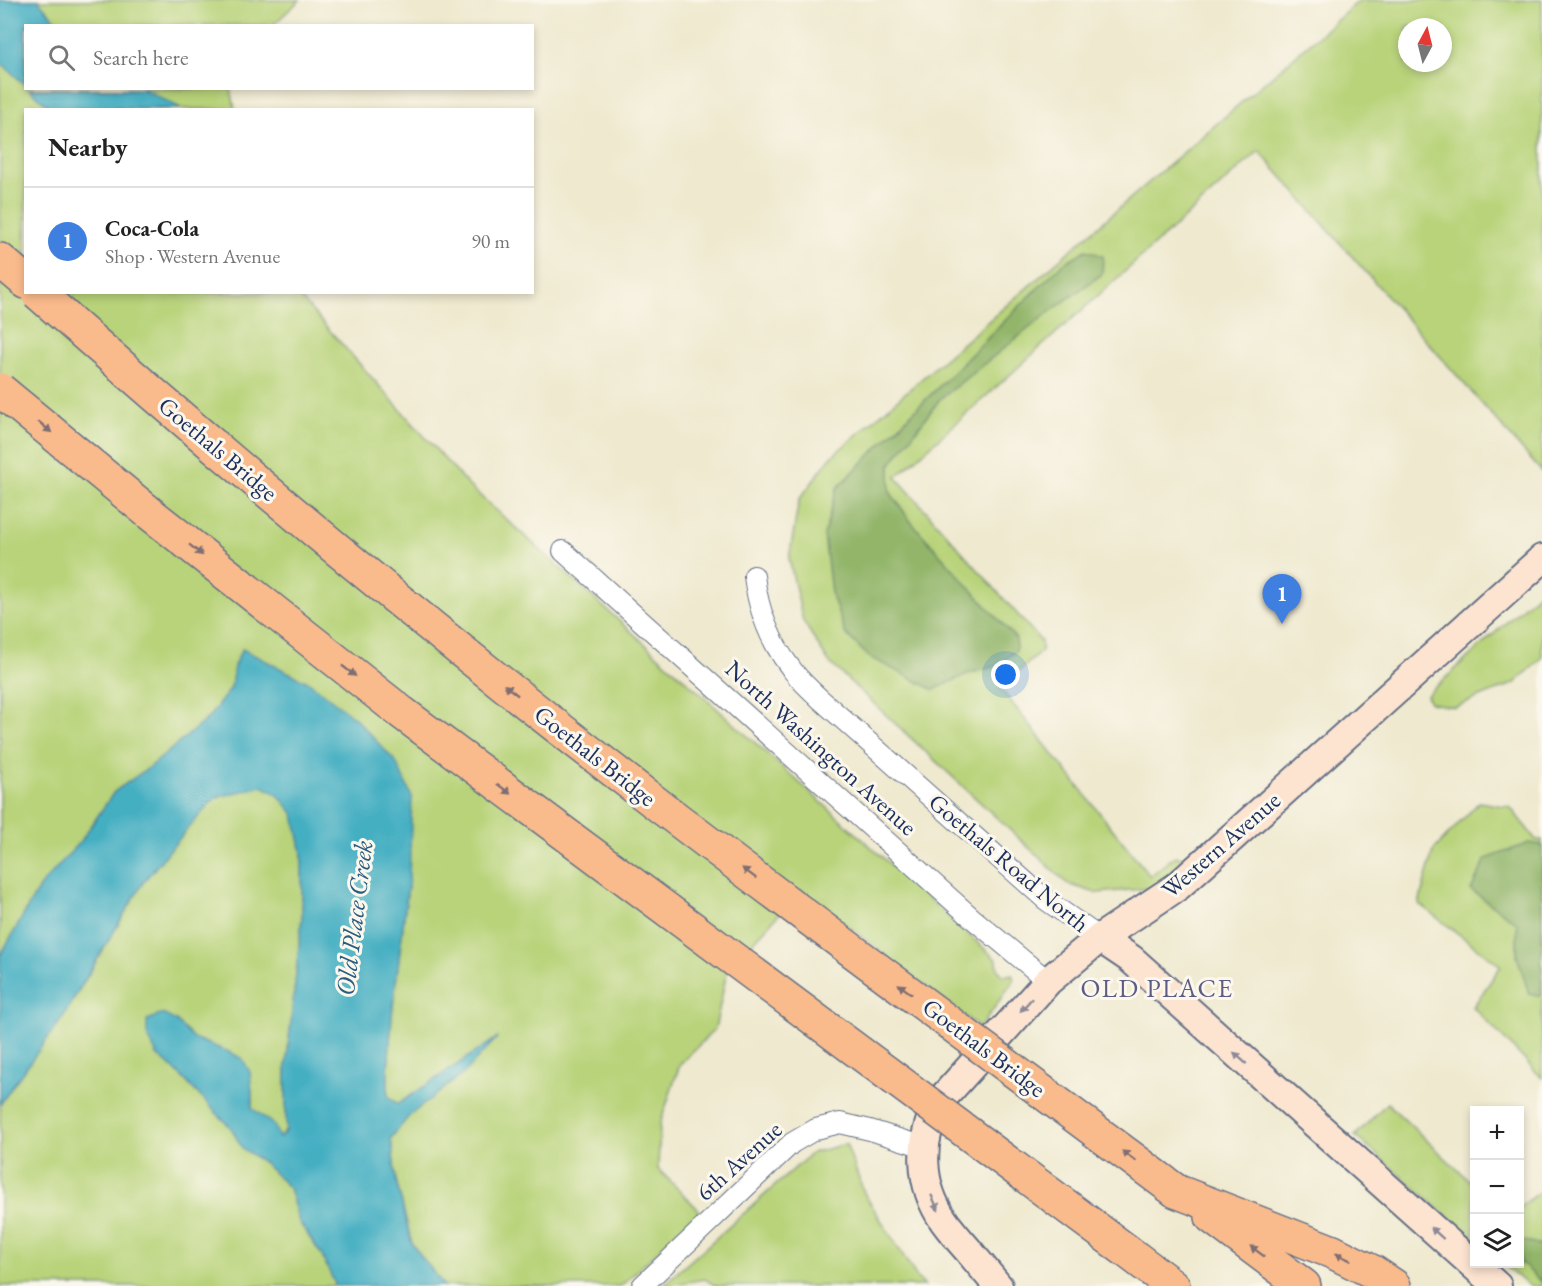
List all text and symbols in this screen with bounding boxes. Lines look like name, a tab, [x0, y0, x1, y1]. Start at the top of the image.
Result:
north arrow	[1398, 18, 1452, 72]
search box	[24, 24, 534, 90]
icon: search	[45, 41, 78, 74]
text: Search here	[93, 43, 188, 72]
text: Nearby	[48, 130, 128, 164]
text: Coca-Cola	[105, 214, 199, 243]
text: 1	[62, 228, 73, 254]
text: 90 m	[471, 228, 510, 254]
text: Shop · Western Avenue	[105, 243, 280, 269]
street label: Goethals Bridge	[152, 390, 284, 508]
one-way arrow	[37, 420, 52, 433]
one-way arrow	[188, 544, 204, 557]
pin: 1	[1262, 574, 1302, 624]
street label: North Washington Avenue	[719, 653, 924, 842]
your location	[991, 660, 1020, 689]
one-way arrow	[341, 665, 357, 678]
one-way arrow	[504, 684, 519, 696]
street label: Goethals Bridge	[528, 698, 663, 813]
one-way arrow	[496, 783, 512, 795]
street label: Western Avenue	[1155, 784, 1287, 905]
street label: Goethals Road North	[923, 786, 1096, 939]
water label: Old Place Creek	[328, 838, 380, 997]
one-way arrow	[741, 867, 756, 879]
district label: OLD PLACE	[1080, 971, 1234, 1005]
one-way arrow	[898, 984, 913, 996]
street label: Goethals Bridge	[916, 991, 1052, 1104]
one-way arrow	[1020, 997, 1033, 1012]
one-way arrow	[1233, 1051, 1248, 1065]
map controls	[1470, 1106, 1524, 1268]
button: +	[1470, 1106, 1524, 1160]
street label: 6th Avenue	[689, 1114, 788, 1207]
one-way arrow	[1121, 1150, 1137, 1162]
button: −	[1470, 1160, 1524, 1214]
one-way arrow	[931, 1195, 940, 1212]
button: layers	[1470, 1214, 1524, 1268]
one-way arrow	[1430, 1226, 1445, 1240]
one-way arrow	[1250, 1245, 1266, 1257]
one-way arrow	[1334, 1252, 1352, 1261]

